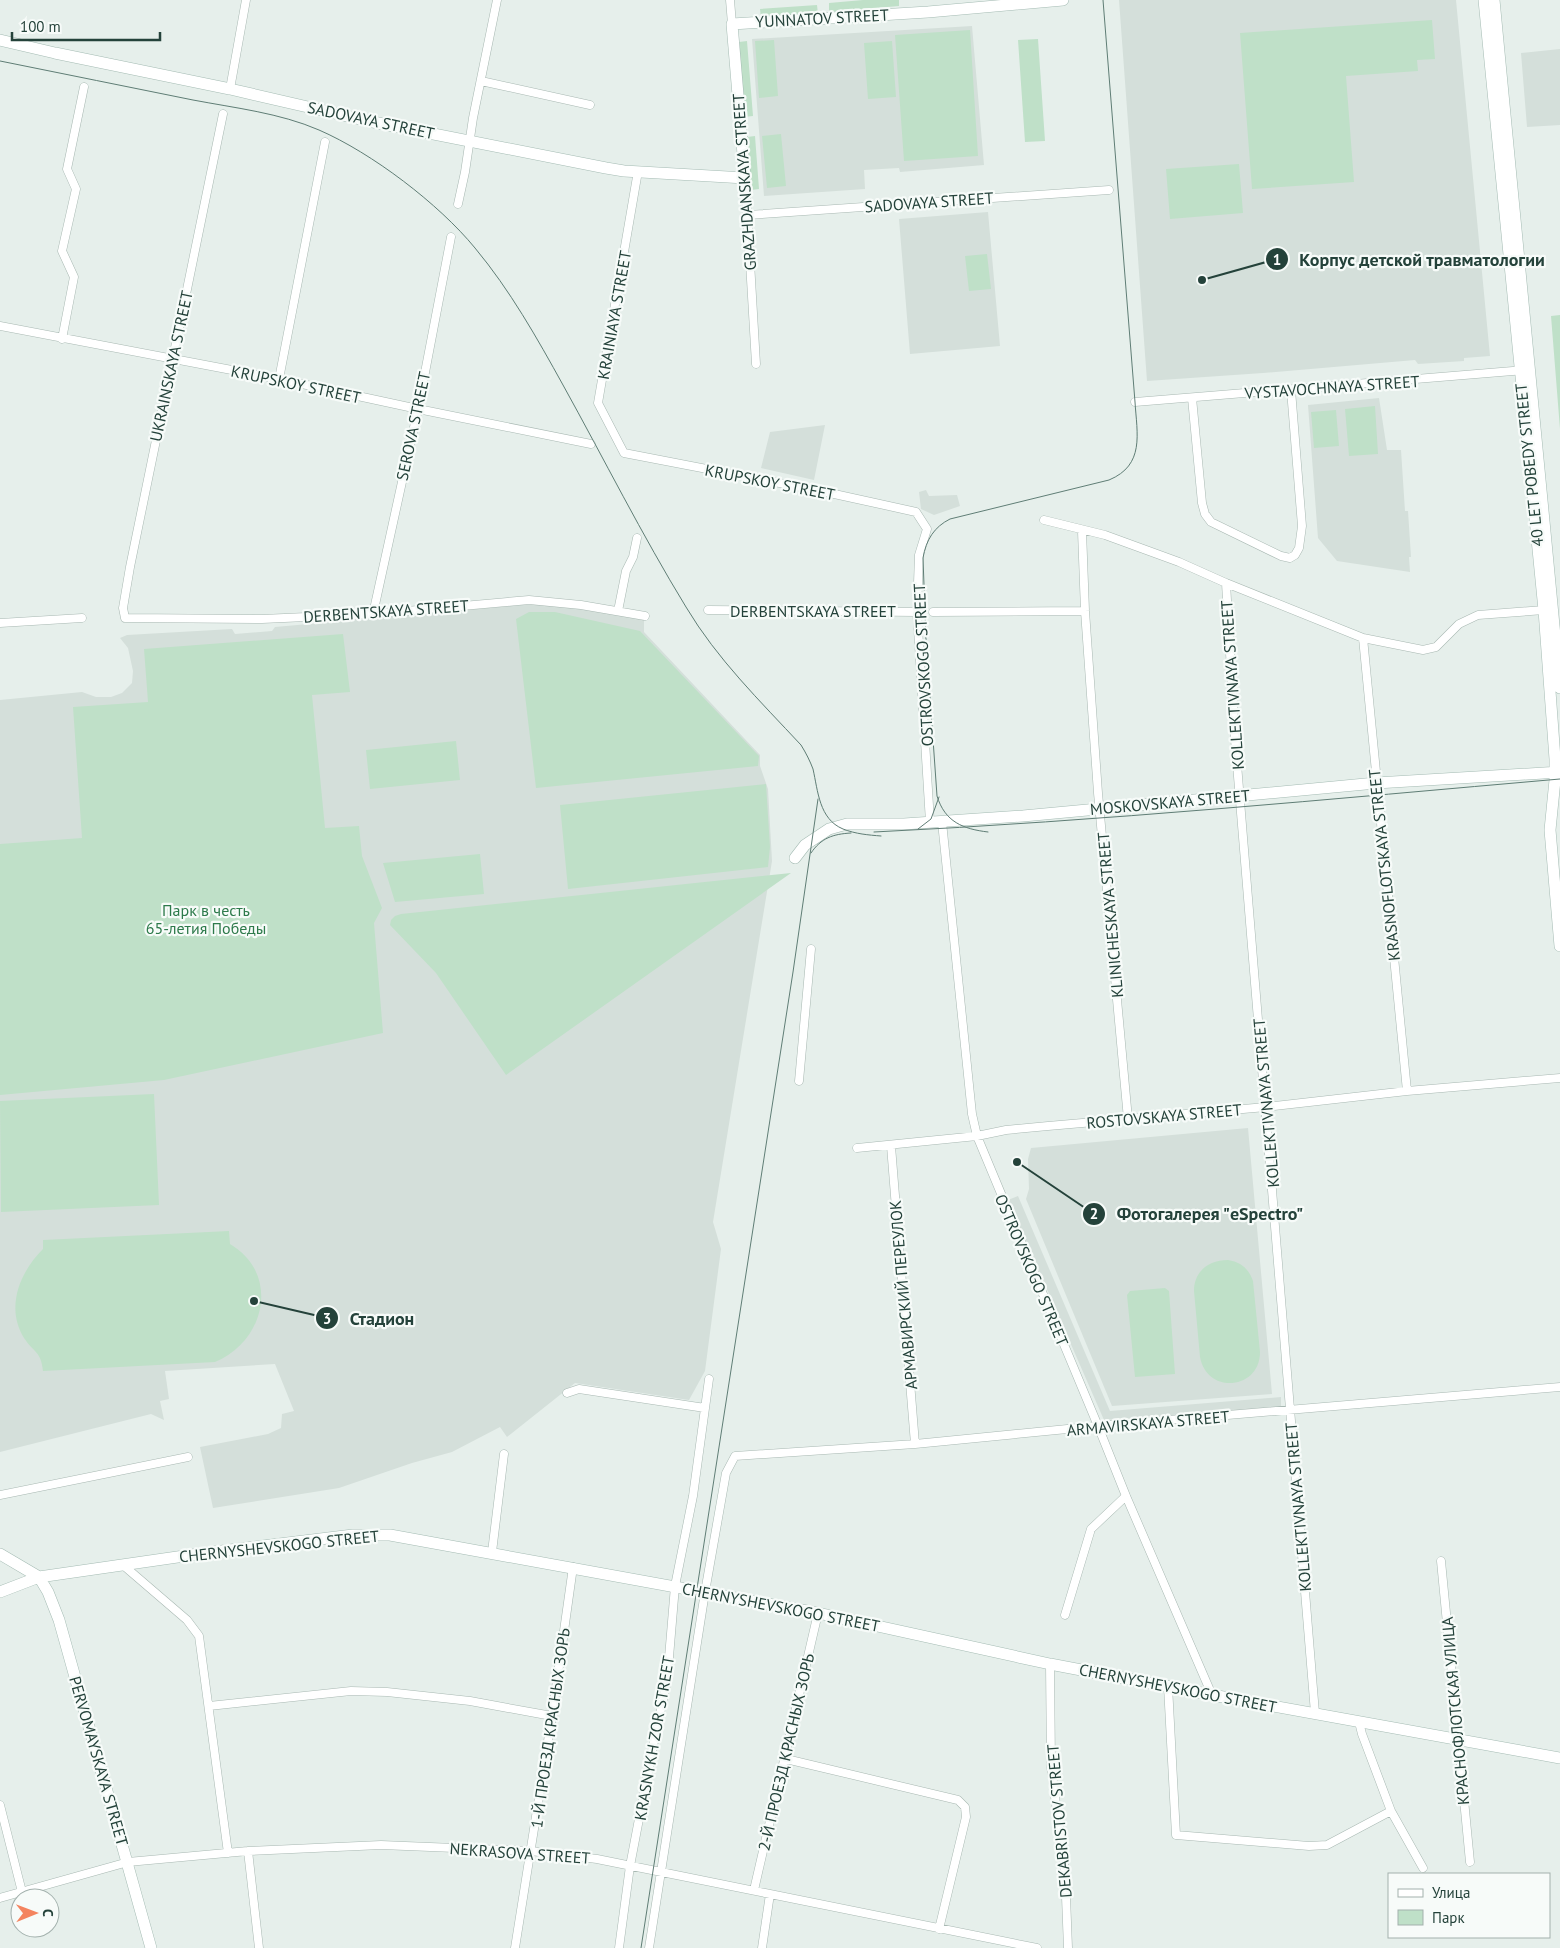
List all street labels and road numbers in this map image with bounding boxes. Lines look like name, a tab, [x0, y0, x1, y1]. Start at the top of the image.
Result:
street label: YUNNATOV STREET	[755, 5, 889, 31]
street label: GRAZHDANSKAYA STREET	[728, 93, 760, 271]
street label: SADOVAYA STREET	[306, 97, 436, 143]
street label: SADOVAYA STREET	[864, 188, 994, 216]
street label: KRAINIAYA STREET	[593, 249, 635, 381]
street label: UKRAINSKAYA STREET	[145, 289, 197, 443]
street label: KRUPSKOY STREET	[229, 360, 363, 408]
street label: SEROVA STREET	[392, 370, 434, 482]
street label: VYSTAVOCHNAYA STREET	[1243, 371, 1420, 403]
street label: 40 LET POBEDY STREET	[1510, 382, 1548, 548]
street label: KRUPSKOY STREET	[703, 460, 837, 504]
street label: OSTROVSKOGO STREET	[909, 583, 937, 747]
street label: DERBENTSKAYA STREET	[303, 595, 470, 627]
street label: KOLLEKTIVNAYA STREET	[1216, 600, 1248, 770]
street label: DERBENTSKAYA STREET	[730, 601, 896, 621]
street label: KRASNOFLOTSKAYA STREET	[1364, 768, 1404, 962]
street label: MOSKOVSKAYA STREET	[1089, 785, 1251, 819]
street label: KLINICHESKAYA STREET	[1093, 831, 1127, 999]
street label: KOLLEKTIVNAYA STREET	[1249, 1017, 1283, 1188]
street label: ROSTOVSKAYA STREET	[1086, 1099, 1243, 1133]
street label: OSTROVSKOGO STREET	[991, 1191, 1073, 1349]
street label: АРМАВИРСКИЙ ПЕРЕУЛОК	[885, 1199, 921, 1390]
street label: ARMAVIRSKAYA STREET	[1066, 1406, 1230, 1440]
street label: KOLLEKTIVNAYA STREET	[1281, 1421, 1315, 1592]
street label: CHERNYSHEVSKOGO STREET	[178, 1526, 380, 1566]
street label: CHERNYSHEVSKOGO STREET	[680, 1578, 882, 1636]
street label: КРАСНОФЛОТСКАЯ УЛИЦА	[1437, 1615, 1473, 1806]
street label: 1-Й ПРОЕЗД КРАСНЫХ ЗОРЬ	[526, 1626, 574, 1829]
street label: 2-Й ПРОЕЗД КРАСНЫХ ЗОРЬ	[754, 1651, 818, 1853]
street label: KRASNYKH ZOR STREET	[630, 1654, 678, 1822]
street label: CHERNYSHEVSKOGO STREET	[1077, 1659, 1279, 1717]
street label: PERVOMAYSKAYA STREET	[65, 1674, 133, 1848]
street label: DEKABRISTOV STREET	[1042, 1743, 1076, 1899]
street label: NEKRASOVA STREET	[449, 1838, 591, 1868]

